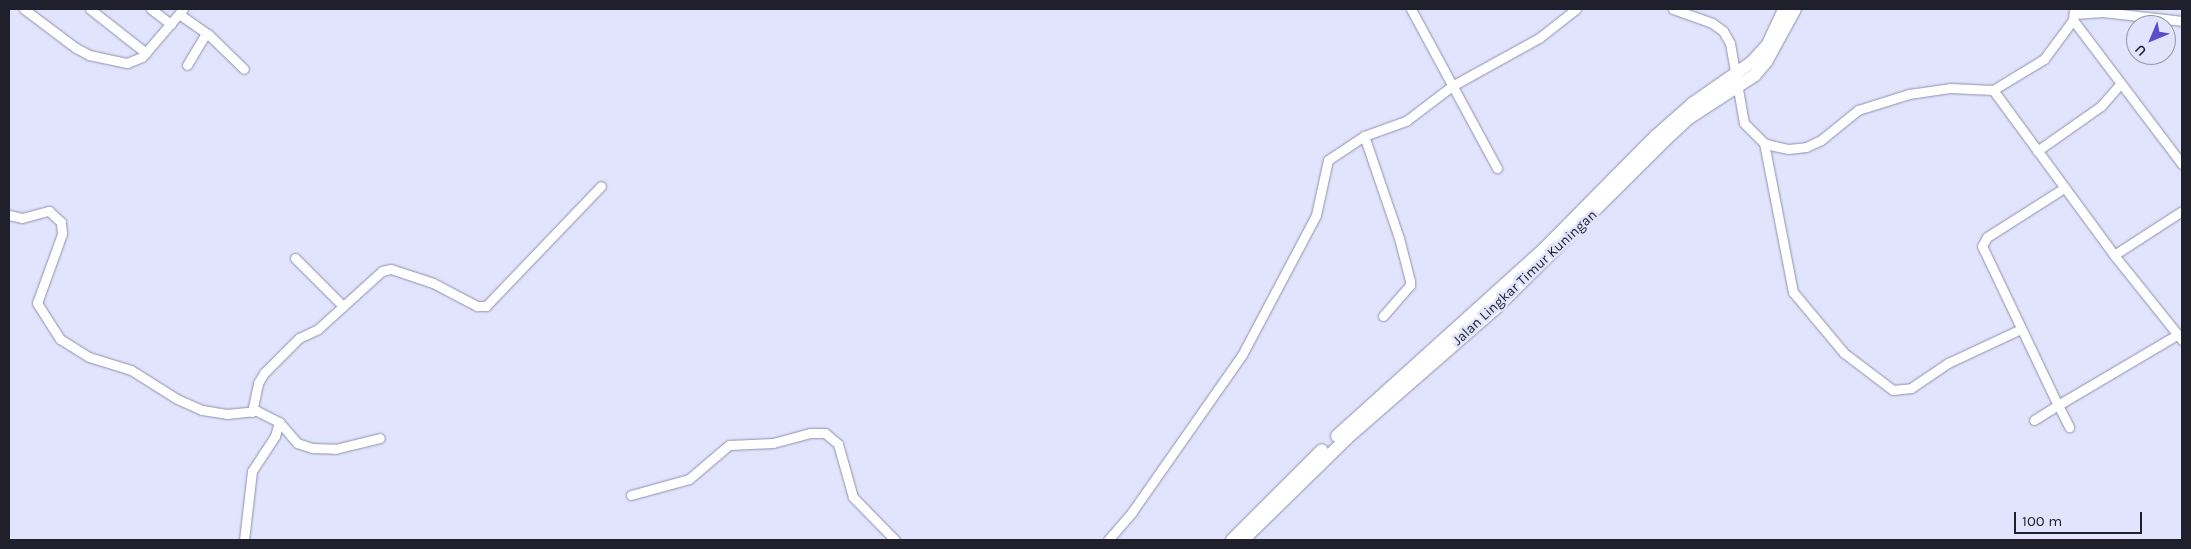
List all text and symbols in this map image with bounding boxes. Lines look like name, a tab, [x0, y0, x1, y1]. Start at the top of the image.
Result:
north arrow	[2126, 15, 2176, 65]
text: U	[2131, 41, 2150, 60]
street label: Jalan Lingkar Timur Kuningan	[1449, 207, 1601, 349]
scale bar	[2016, 502, 2144, 534]
text: 100 m	[2022, 512, 2062, 530]

